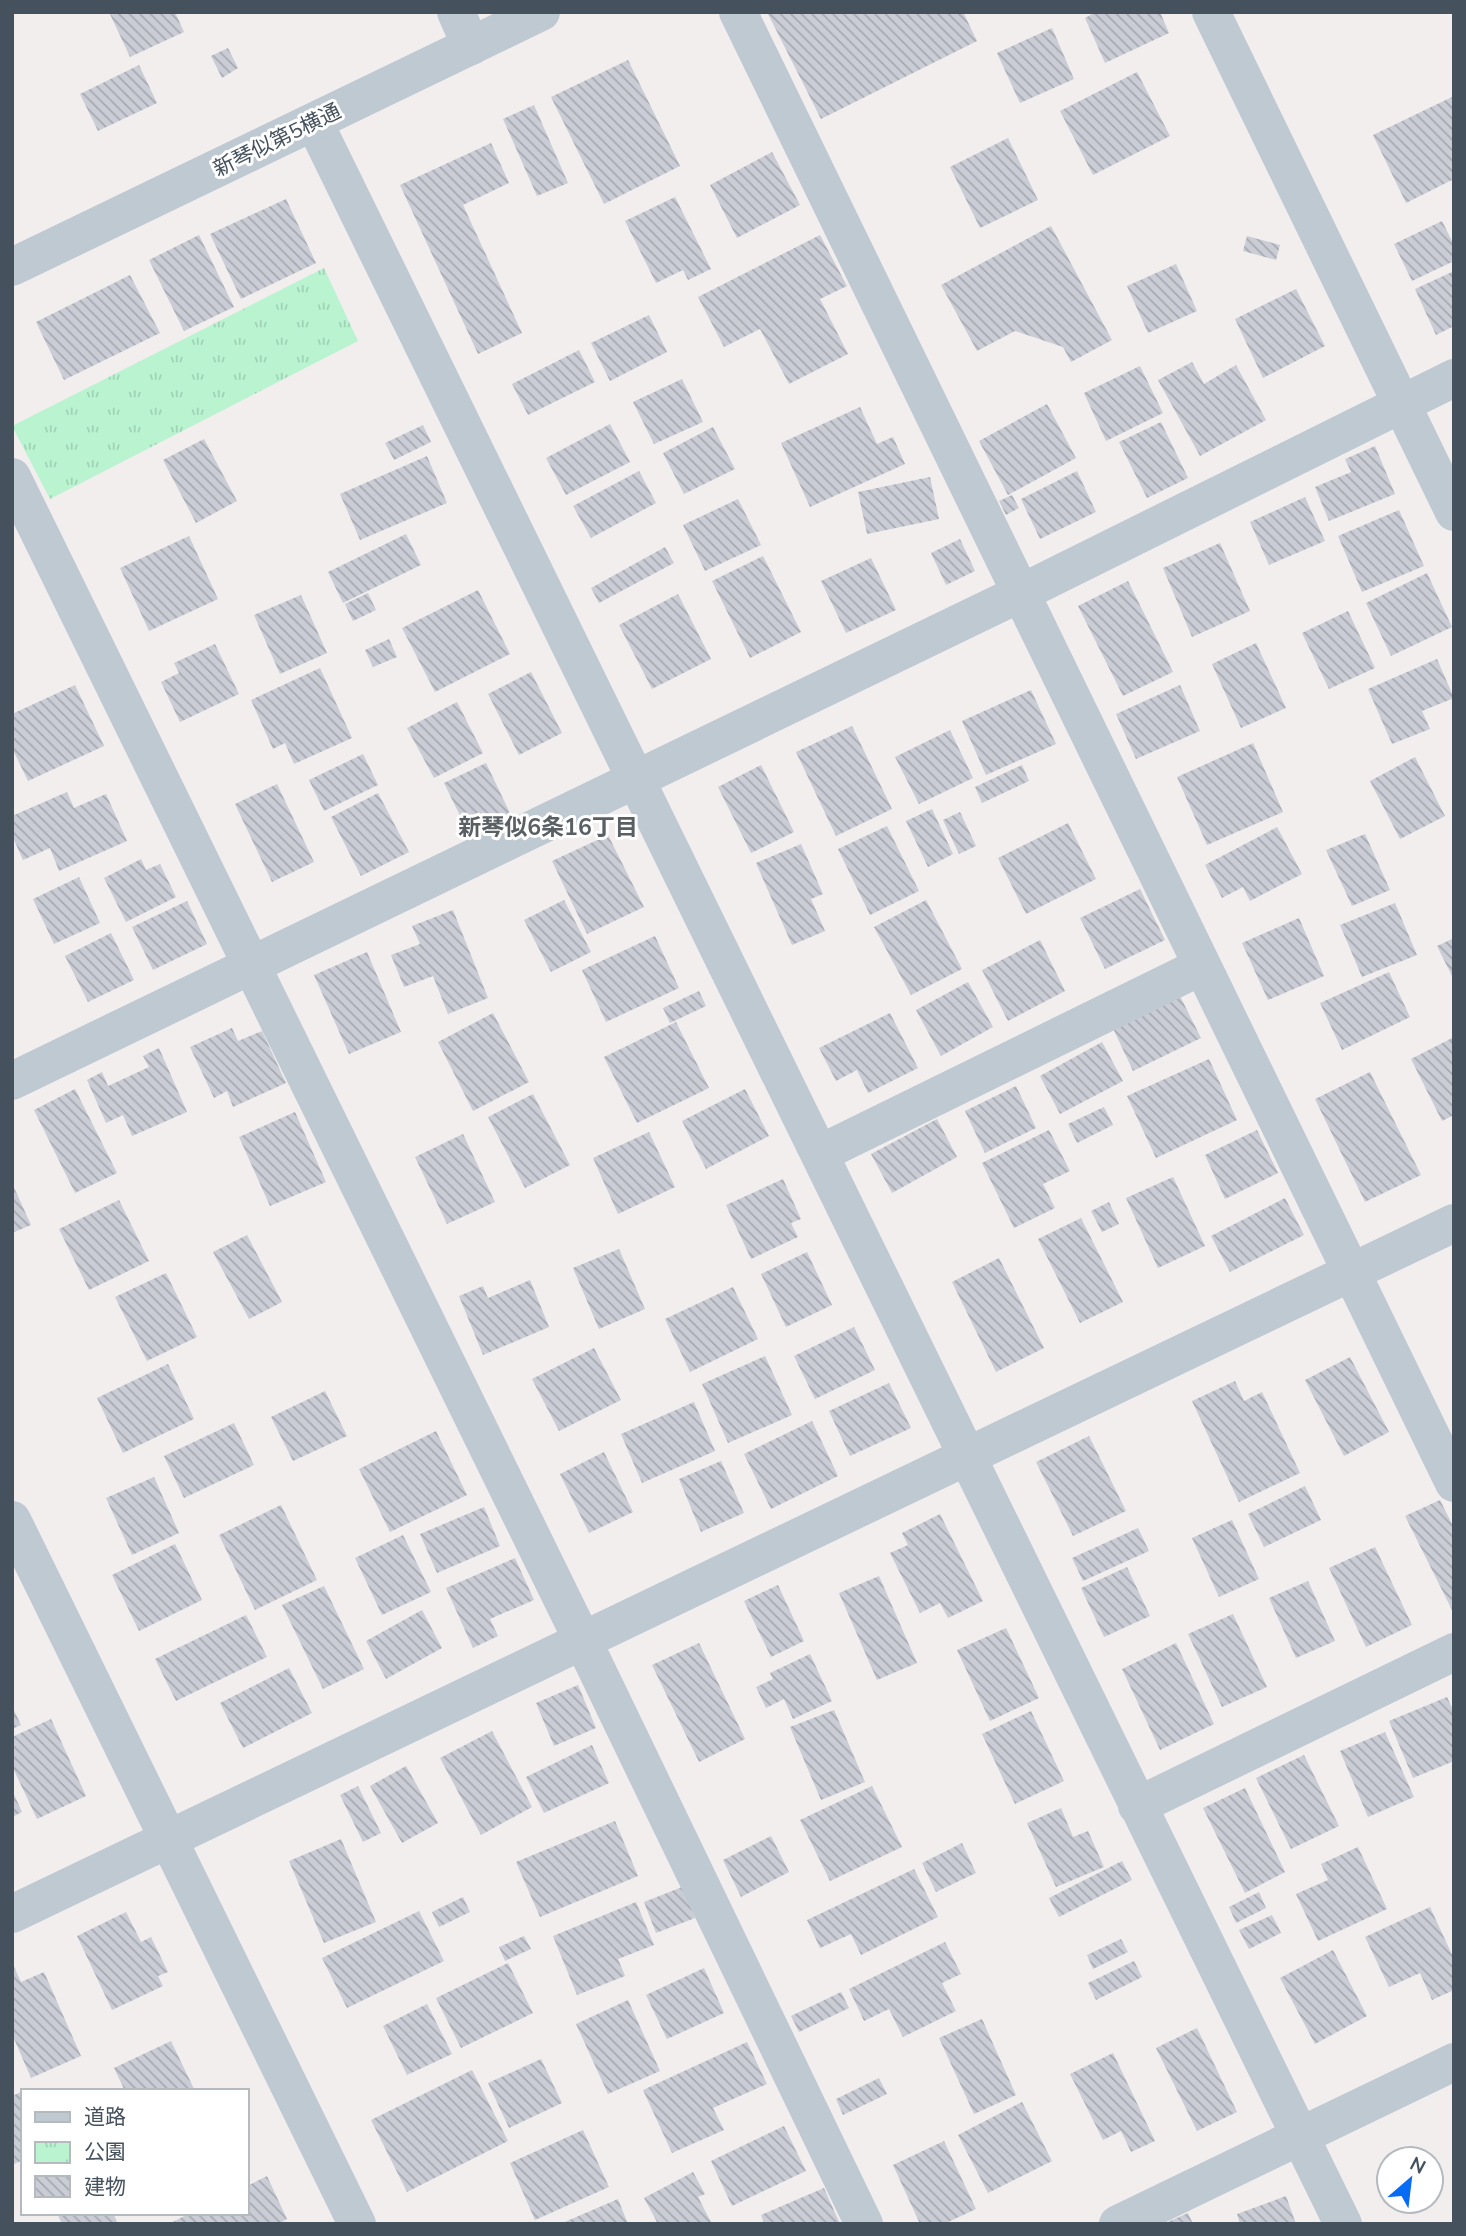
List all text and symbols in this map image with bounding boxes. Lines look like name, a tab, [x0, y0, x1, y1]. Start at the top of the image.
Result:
street label: 新琴似第5横通	[209, 97, 345, 183]
district label: 新琴似6条16丁目	[458, 812, 638, 843]
legend	[21, 2089, 248, 2215]
text: 道路	[84, 2103, 126, 2131]
text: 公園	[84, 2138, 126, 2166]
north arrow	[1375, 2145, 1445, 2215]
text: N	[1405, 2151, 1430, 2181]
text: 建物	[84, 2173, 126, 2201]

